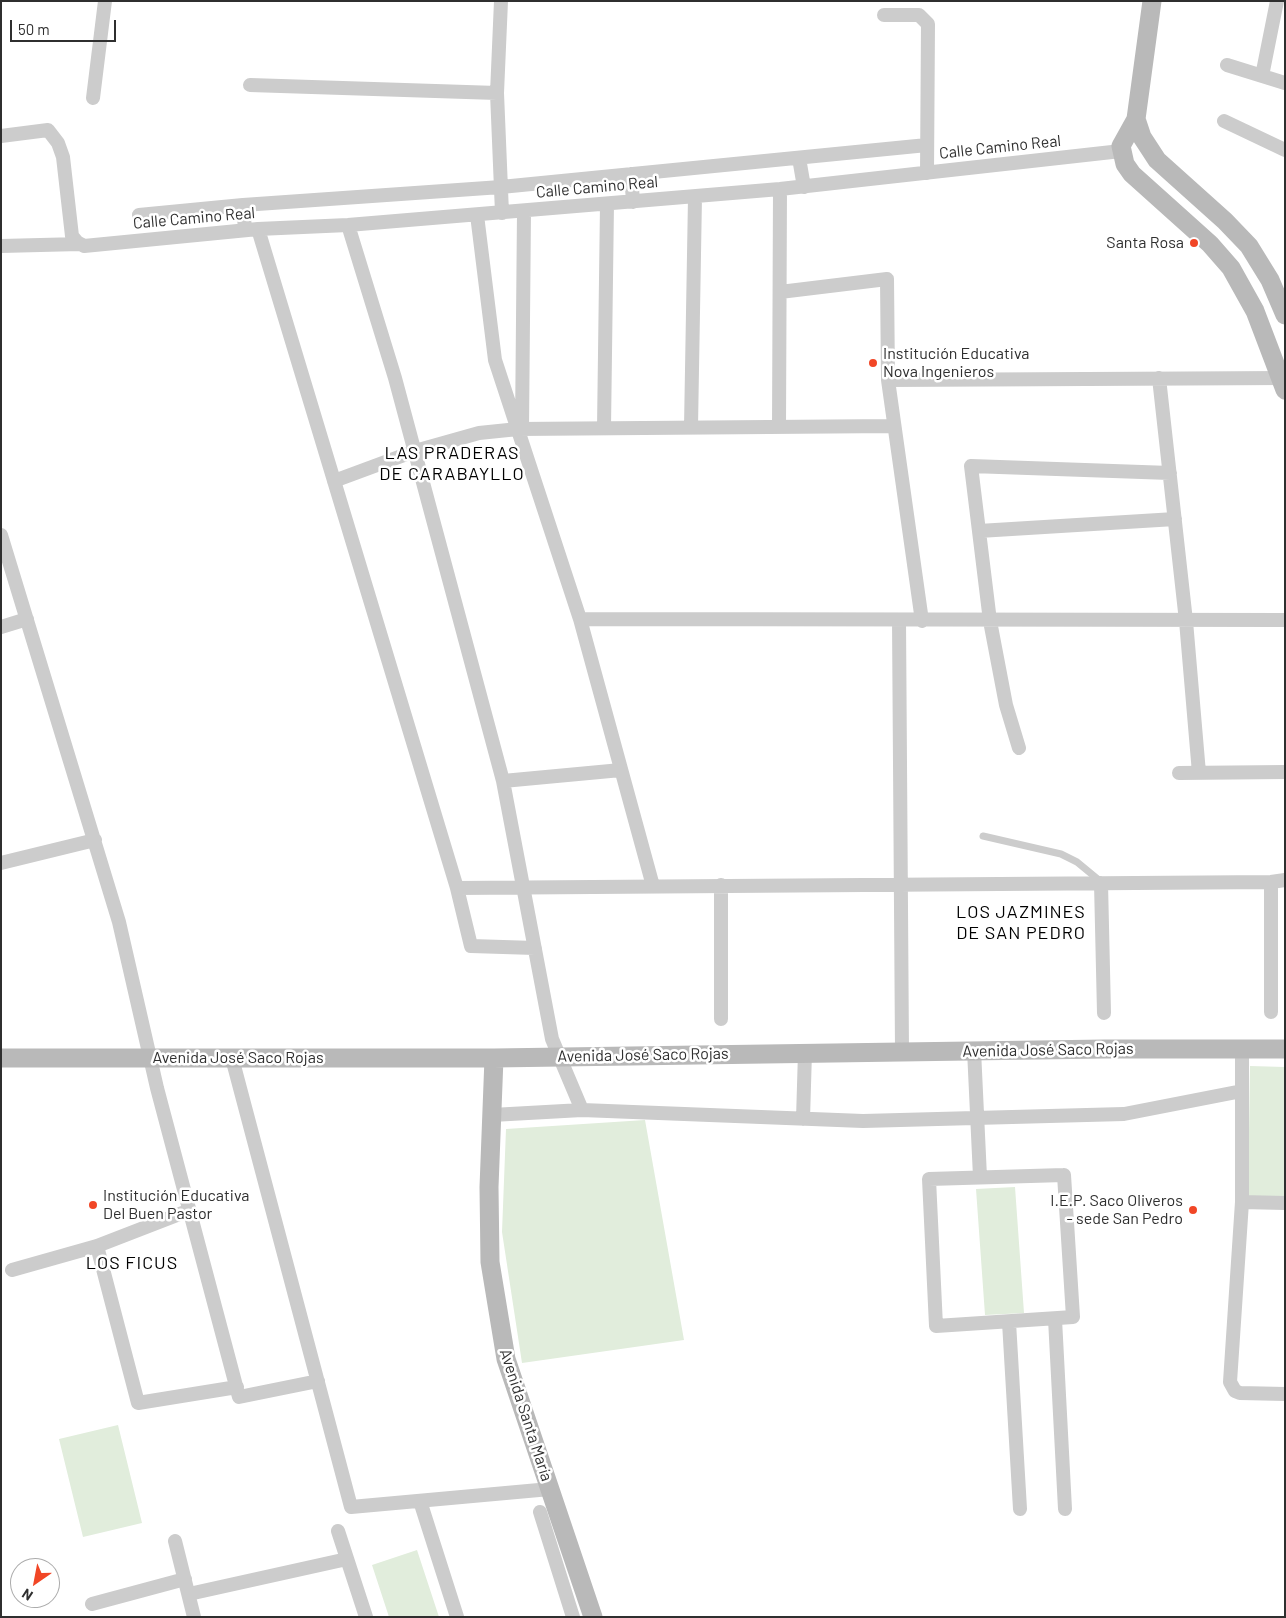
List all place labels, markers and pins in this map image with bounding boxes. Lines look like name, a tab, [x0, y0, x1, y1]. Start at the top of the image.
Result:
place label: Santa Rosa	[1106, 233, 1184, 253]
marker: Santa Rosa	[1188, 237, 1200, 249]
place label: Institución Educativa Nova Ingenieros	[883, 344, 1029, 382]
marker: Institución Educativa Nova Ingenieros	[867, 357, 879, 369]
place label: Institución Educativa Del Buen Pastor	[103, 1186, 249, 1224]
place label: I.E.P. Saco Oliveros - sede San Pedro	[1050, 1191, 1183, 1229]
marker: Institución Educativa Del Buen Pastor	[87, 1199, 99, 1211]
marker: I.E.P. Saco Oliveros - sede San Pedro	[1187, 1204, 1199, 1216]

